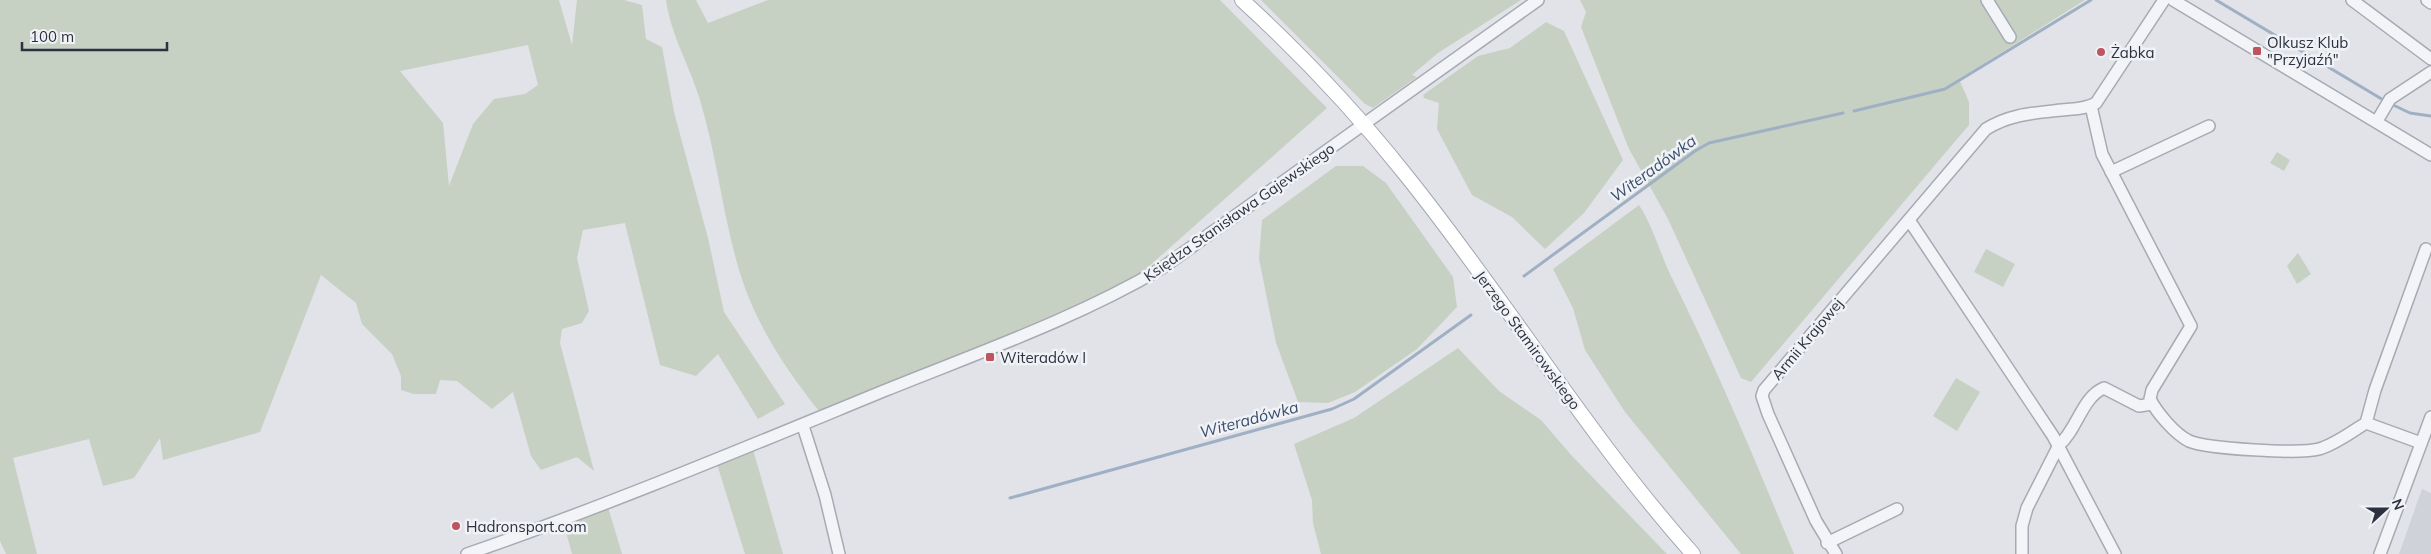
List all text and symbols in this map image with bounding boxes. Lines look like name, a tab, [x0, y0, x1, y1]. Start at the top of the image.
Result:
scale bar	[22, 20, 168, 52]
text: 100 m	[30, 27, 74, 46]
place label: Olkusz Klub "Przyjaźń"	[2267, 33, 2348, 69]
place label: Żabka	[2111, 43, 2154, 62]
marker: Olkusz Klub "Przyjaźń"	[2251, 45, 2263, 57]
marker: Żabka	[2095, 46, 2107, 58]
water label: Witeradówka	[1606, 130, 1700, 206]
street label: Księdza Stanisława Gajewskiego	[1140, 139, 1338, 285]
street label: Jerzego Stamirowskiego	[1471, 267, 1585, 413]
street label: Armii Krajowej	[1767, 294, 1847, 384]
place label: Witeradów I	[1000, 348, 1086, 367]
marker: Witeradów I	[984, 351, 996, 363]
water label: Witeradówka	[1197, 396, 1301, 442]
north arrow	[2361, 484, 2411, 534]
text: N	[2388, 496, 2408, 513]
place label: Hadronsport.com	[466, 517, 587, 536]
marker: Hadronsport.com	[450, 520, 462, 532]

